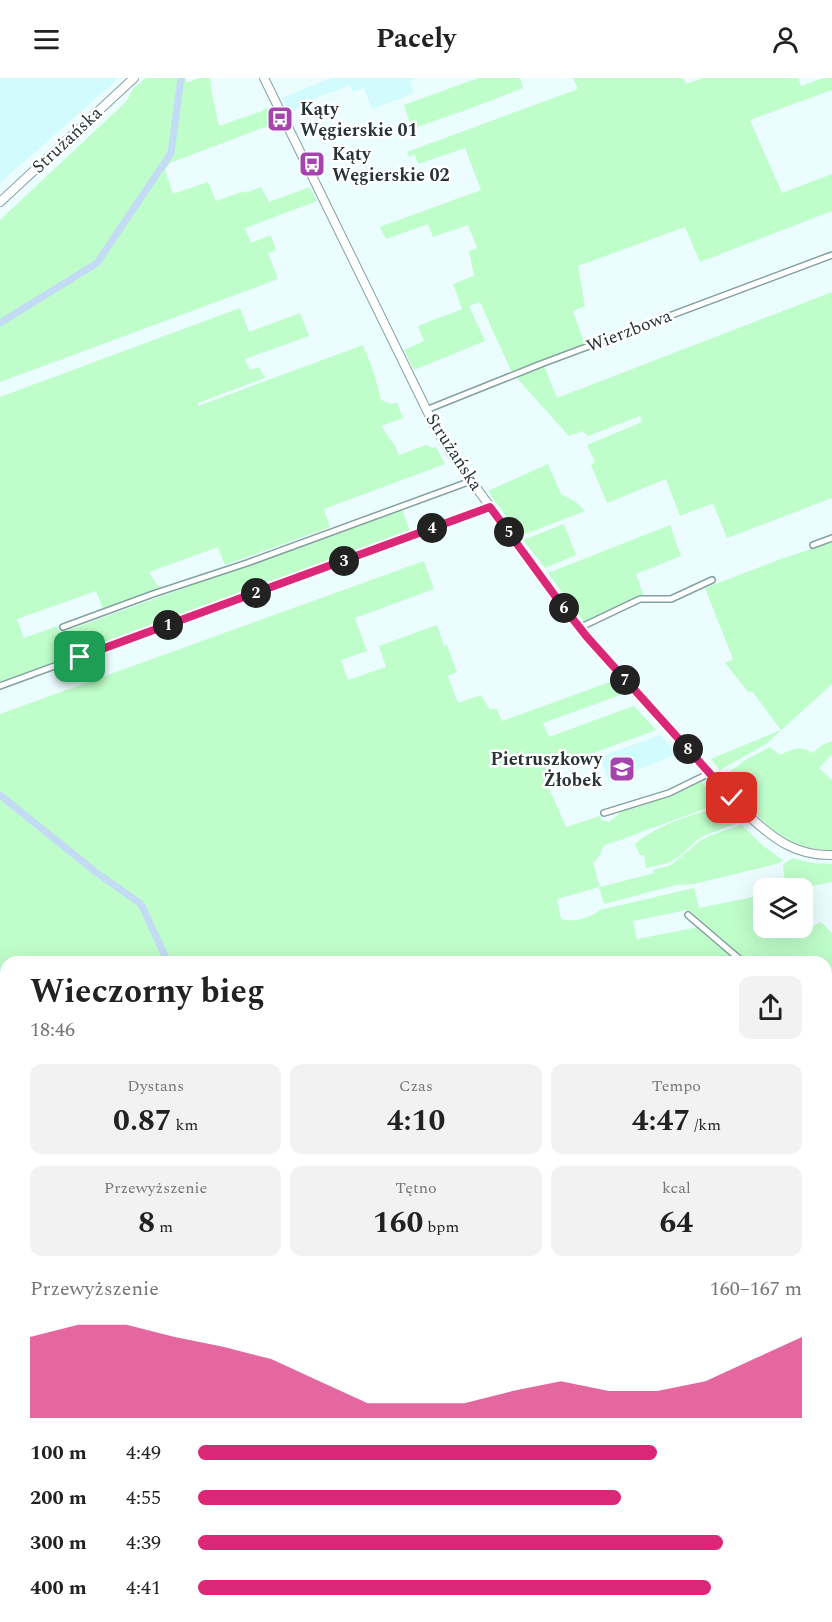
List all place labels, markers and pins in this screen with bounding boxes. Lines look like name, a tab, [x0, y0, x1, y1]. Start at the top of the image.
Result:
place label: Kąty Węgierskie 01	[300, 96, 418, 144]
bus stop icon: Kąty Węgierskie 01	[265, 104, 295, 134]
place label: Kąty Węgierskie 02	[332, 141, 450, 189]
bus stop icon: Kąty Węgierskie 02	[297, 149, 327, 179]
pin: 4	[417, 513, 447, 543]
pin: 5	[494, 517, 524, 547]
pin: 3	[329, 546, 359, 576]
pin: 2	[241, 578, 271, 608]
pin: 6	[549, 593, 579, 623]
pin: 1	[153, 610, 183, 640]
pin	[54, 631, 105, 682]
pin: 7	[610, 665, 640, 695]
pin: 8	[673, 734, 703, 764]
place label: Pietruszkowy Żłobek	[490, 746, 603, 794]
school or university icon: Pietruszkowy Żłobek	[607, 754, 637, 784]
pin	[706, 772, 757, 823]

